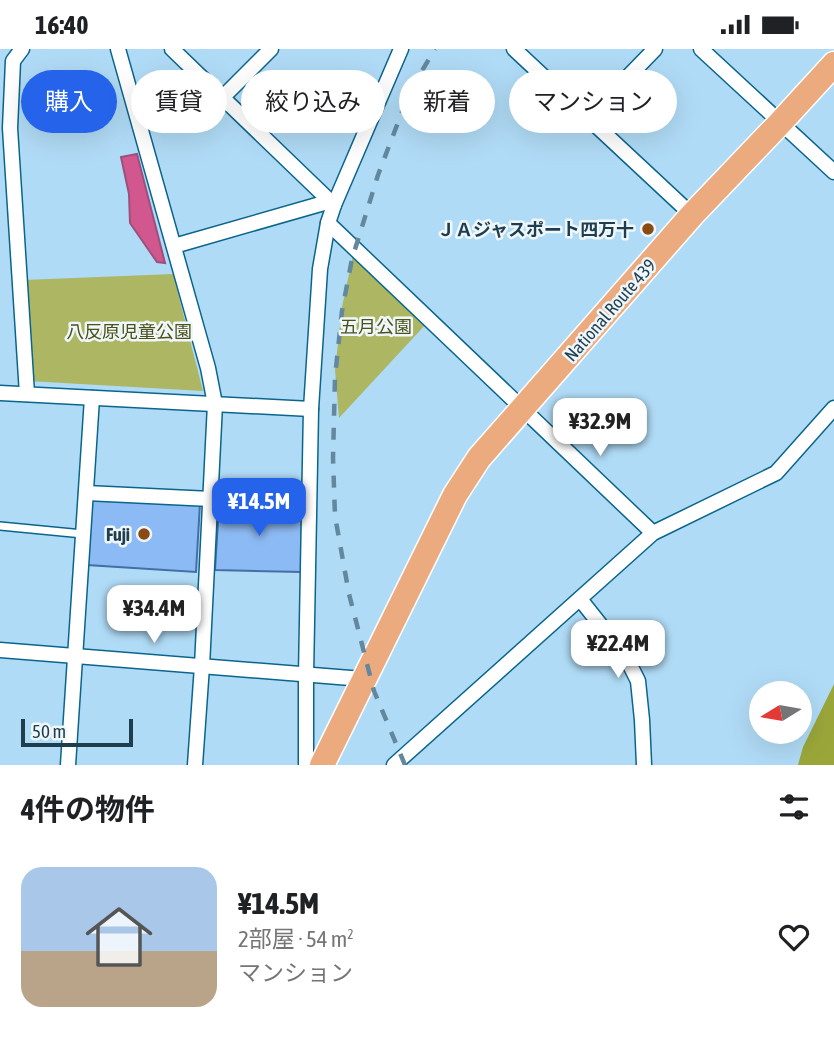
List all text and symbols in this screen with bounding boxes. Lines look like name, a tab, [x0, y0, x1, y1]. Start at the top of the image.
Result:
text: 16:40	[35, 10, 89, 40]
chip: 購入	[21, 70, 117, 133]
chip: 賃貸	[131, 70, 227, 133]
chip: 絞り込み	[241, 70, 385, 133]
chip: 新着	[399, 70, 495, 133]
chip: マンション	[509, 70, 677, 133]
place label: ＪＡジャスポート四万十	[437, 219, 634, 240]
marker: ＪＡジャスポート四万十	[640, 221, 656, 237]
street label: National Route 439	[560, 255, 660, 365]
park label: 五月公園	[340, 316, 412, 337]
park label: 八反原児童公園	[66, 321, 192, 342]
pin: ¥32.9M	[543, 399, 657, 458]
text: ¥32.9M	[569, 408, 631, 434]
pin: ¥14.5M	[202, 479, 316, 538]
text: ¥14.5M	[228, 488, 290, 514]
place label: Fuji	[106, 524, 130, 545]
marker: Fuji	[136, 526, 152, 542]
pin: ¥34.4M	[97, 585, 211, 645]
text: ¥34.4M	[123, 595, 185, 621]
pin: ¥22.4M	[561, 621, 675, 680]
text: ¥22.4M	[587, 630, 649, 656]
north arrow	[749, 681, 812, 744]
map controls	[749, 681, 812, 744]
scale bar	[21, 716, 133, 748]
text: 50 m	[32, 720, 66, 742]
icon: filters	[775, 788, 813, 826]
text: 4件の物件	[21, 792, 155, 826]
text: ¥14.5M	[238, 886, 319, 920]
icon: home	[77, 895, 161, 979]
icon: heart	[775, 918, 813, 956]
text: 2部屋 · 54 m²	[238, 926, 354, 952]
text: マンション	[238, 960, 353, 986]

